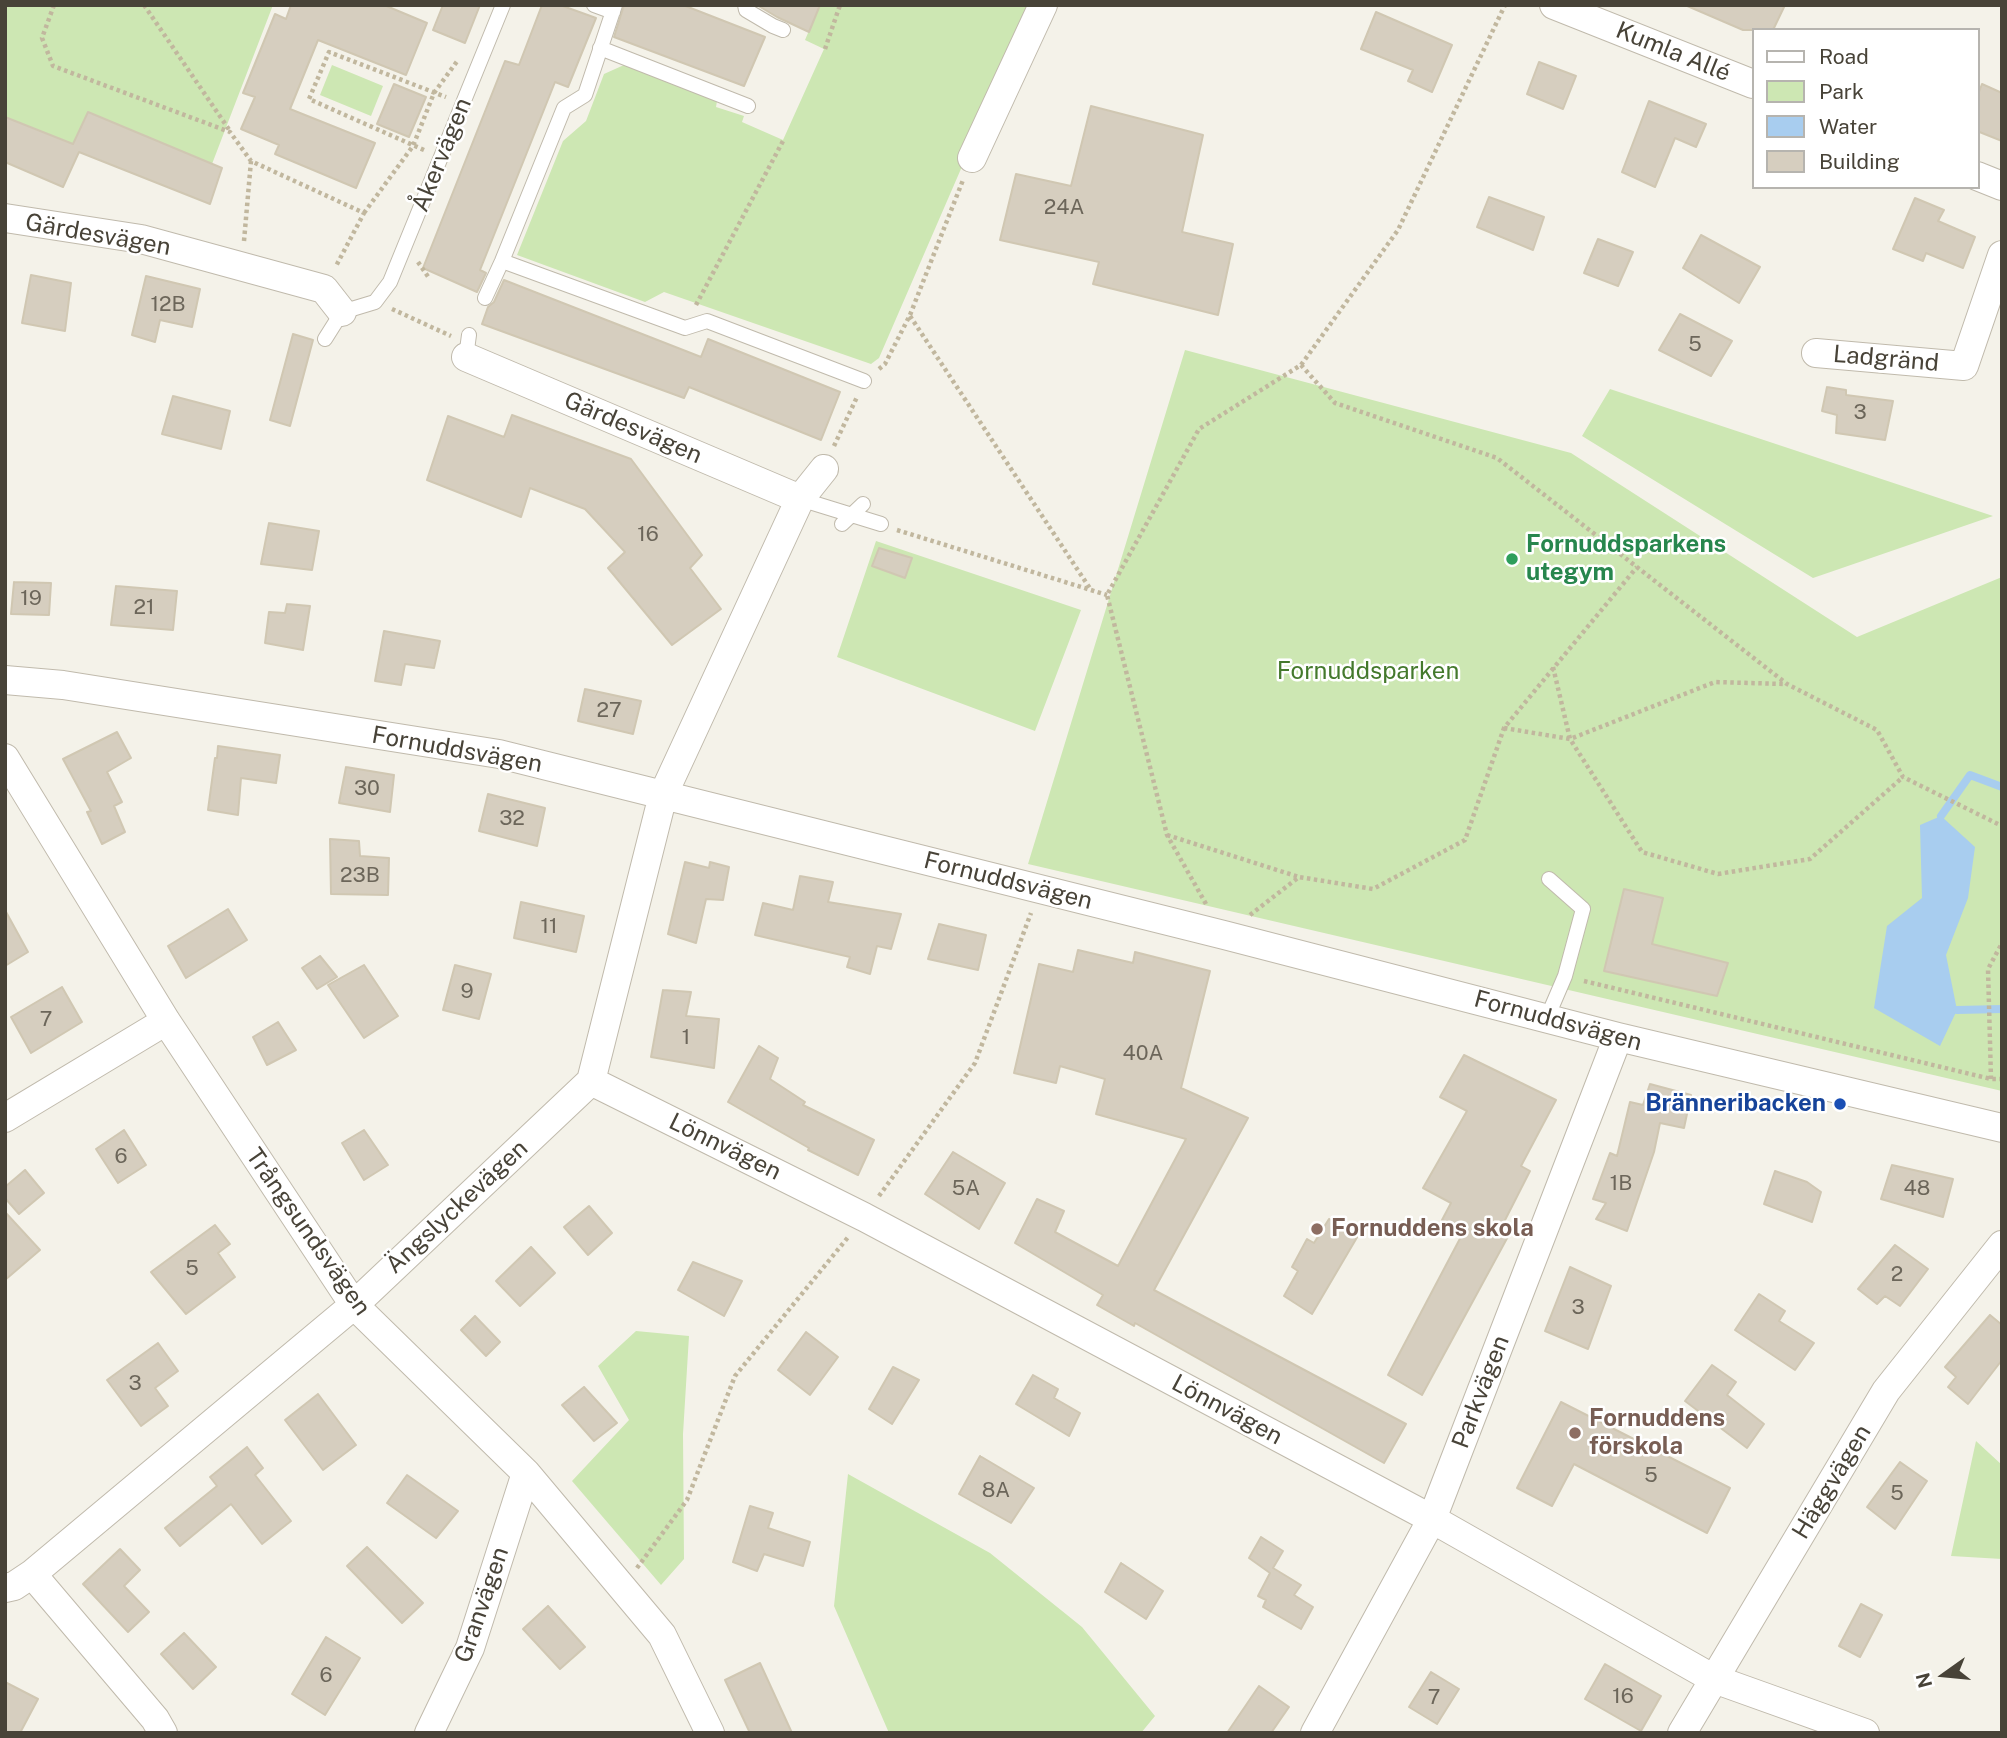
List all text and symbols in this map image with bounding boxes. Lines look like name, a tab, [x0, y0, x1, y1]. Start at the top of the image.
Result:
street label: Kumla Allé	[1612, 16, 1734, 88]
legend	[1752, 28, 1979, 189]
text: Road	[1819, 44, 1869, 69]
text: Park	[1819, 79, 1864, 104]
street label: Åkervägen	[406, 94, 478, 216]
text: Water	[1819, 114, 1877, 139]
text: Building	[1819, 149, 1900, 174]
house number: 24A	[1044, 195, 1084, 221]
street label: Gärdesvägen	[23, 208, 173, 262]
house number: 12B	[150, 292, 186, 318]
house number: 5	[1688, 332, 1702, 358]
street label: Ladgränd	[1832, 340, 1940, 378]
street label: Gärdesvägen	[560, 386, 706, 470]
house number: 3	[1853, 400, 1867, 426]
house number: 16	[637, 522, 659, 548]
place label: Fornuddsparkens utegym	[1526, 531, 1726, 587]
marker: Fornuddsparkens utegym	[1504, 551, 1520, 567]
house number: 19	[20, 586, 42, 612]
house number: 21	[133, 595, 155, 621]
park label: Fornuddsparken	[1277, 658, 1459, 686]
house number: 27	[596, 698, 622, 724]
street label: Fornuddsvägen	[370, 721, 544, 779]
house number: 30	[354, 776, 380, 802]
house number: 32	[499, 806, 525, 832]
street label: Fornuddsvägen	[921, 846, 1095, 916]
house number: 23B	[340, 863, 380, 889]
house number: 11	[540, 914, 558, 940]
house number: 9	[460, 979, 474, 1005]
street label: Fornuddsvägen	[1471, 985, 1645, 1057]
house number: 7	[40, 1007, 52, 1033]
house number: 1	[682, 1025, 690, 1051]
house number: 40A	[1123, 1041, 1163, 1067]
place label: Bränneribacken	[1645, 1090, 1826, 1118]
marker: Bränneribacken	[1832, 1096, 1848, 1112]
street label: Lönnvägen	[664, 1107, 786, 1187]
street label: Ängslyckevägen	[380, 1134, 534, 1280]
street label: Trångsundsvägen	[240, 1143, 376, 1321]
house number: 6	[114, 1144, 128, 1170]
house number: 1B	[1610, 1171, 1632, 1197]
house number: 5A	[952, 1176, 980, 1202]
house number: 48	[1904, 1176, 1930, 1202]
place label: Fornuddens skola	[1331, 1215, 1534, 1243]
marker: Fornuddens skola	[1309, 1221, 1325, 1237]
house number: 5	[185, 1256, 199, 1282]
house number: 2	[1891, 1262, 1903, 1288]
house number: 3	[1571, 1295, 1585, 1321]
street label: Parkvägen	[1446, 1331, 1516, 1453]
street label: Lönnvägen	[1167, 1369, 1287, 1451]
house number: 3	[128, 1371, 142, 1397]
place label: Fornuddens förskola	[1589, 1405, 1725, 1461]
street label: Häggvägen	[1787, 1420, 1877, 1544]
marker: Fornuddens förskola	[1567, 1425, 1583, 1441]
house number: 5	[1644, 1463, 1658, 1489]
house number: 8A	[982, 1478, 1010, 1504]
house number: 5	[1890, 1481, 1904, 1507]
street label: Granvägen	[449, 1543, 515, 1667]
north arrow	[1909, 1640, 1979, 1710]
house number: 6	[319, 1663, 333, 1689]
text: N	[1911, 1670, 1936, 1690]
house number: 16	[1612, 1684, 1634, 1710]
house number: 7	[1428, 1685, 1440, 1711]

